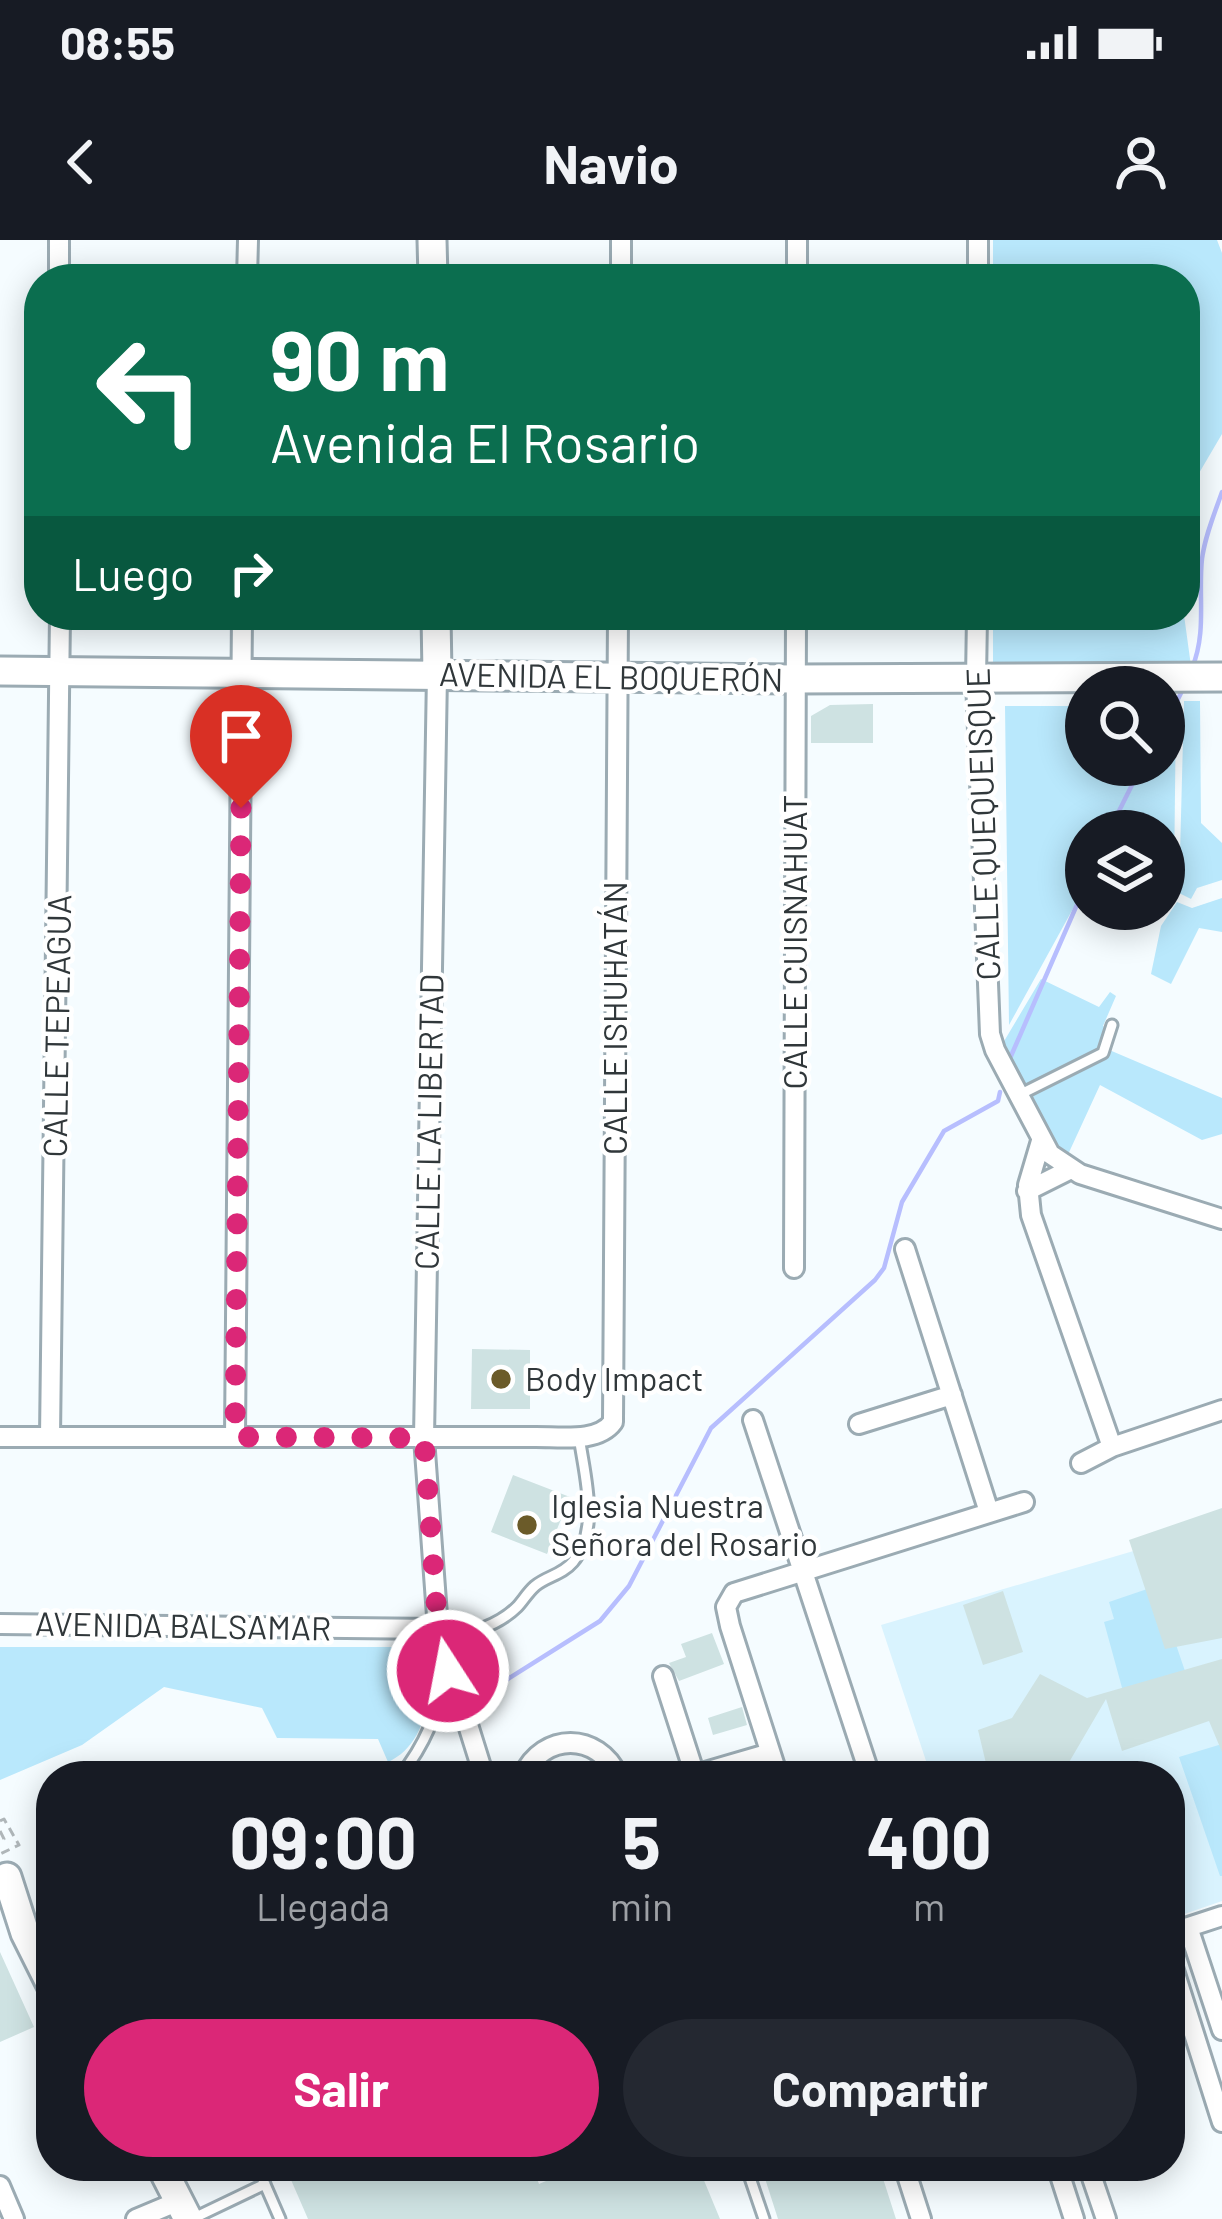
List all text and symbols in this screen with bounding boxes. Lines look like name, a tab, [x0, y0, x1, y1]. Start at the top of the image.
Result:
text: 08:55	[60, 15, 175, 69]
icon: back	[48, 129, 114, 195]
icon: person	[1108, 129, 1174, 195]
text: Navio	[543, 130, 679, 195]
text: 90 m	[270, 307, 449, 408]
icon: left	[72, 312, 228, 468]
text: Avenida El Rosario	[270, 409, 700, 474]
icon: right	[218, 540, 284, 606]
text: Luego	[72, 546, 194, 600]
street label: AVENIDA EL BOQUERÓN	[439, 653, 784, 699]
map controls	[1065, 666, 1185, 930]
button: search	[1065, 666, 1185, 786]
street label: CALLE QUEQUEISQUE	[957, 667, 1007, 981]
pin	[190, 685, 292, 808]
icon: arrive	[208, 703, 274, 769]
street label: CALLE CUISNAHUAT	[774, 794, 814, 1090]
button: layers	[1065, 810, 1185, 930]
street label: CALLE ISHUHATÁN	[594, 881, 634, 1155]
street label: CALLE TEPEAGUA	[34, 894, 78, 1158]
street label: CALLE LA LIBERTAD	[405, 973, 451, 1270]
place label: Body Impact	[525, 1358, 704, 1398]
marker: Body Impact	[488, 1366, 514, 1392]
place label: Iglesia Nuestra Señora del Rosario	[551, 1485, 818, 1563]
marker: Iglesia Nuestra Señora del Rosario	[514, 1512, 540, 1538]
street label: AVENIDA BALSAMAR	[35, 1602, 332, 1648]
position arrow	[385, 1608, 511, 1734]
text: 09:00	[229, 1797, 417, 1883]
text: 5	[622, 1797, 661, 1883]
text: 400	[866, 1797, 992, 1883]
text: Llegada	[256, 1882, 390, 1929]
text: min	[610, 1882, 673, 1929]
text: m	[913, 1882, 945, 1929]
button: Salir	[84, 2019, 599, 2157]
button: Compartir	[623, 2019, 1137, 2157]

